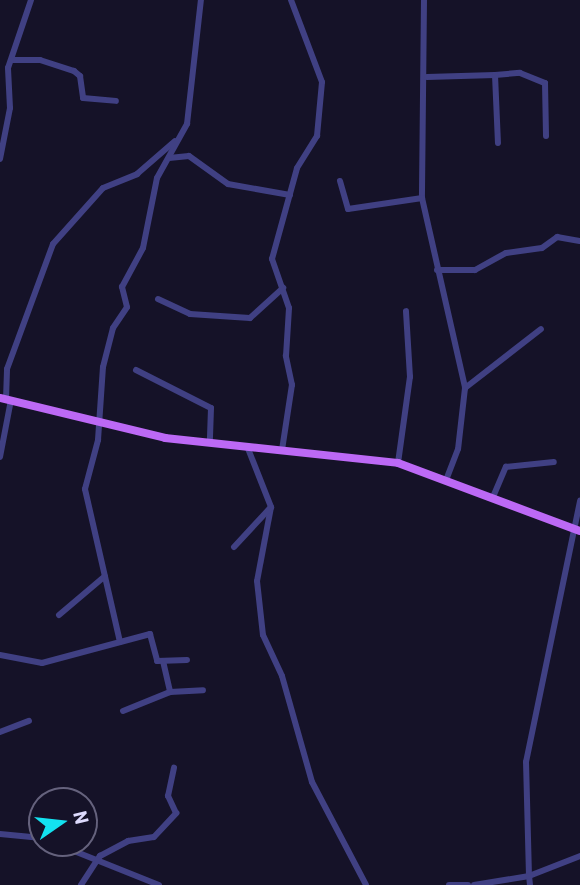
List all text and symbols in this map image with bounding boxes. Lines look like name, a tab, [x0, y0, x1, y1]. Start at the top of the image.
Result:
north arrow	[28, 787, 98, 857]
text: N	[69, 808, 95, 826]

